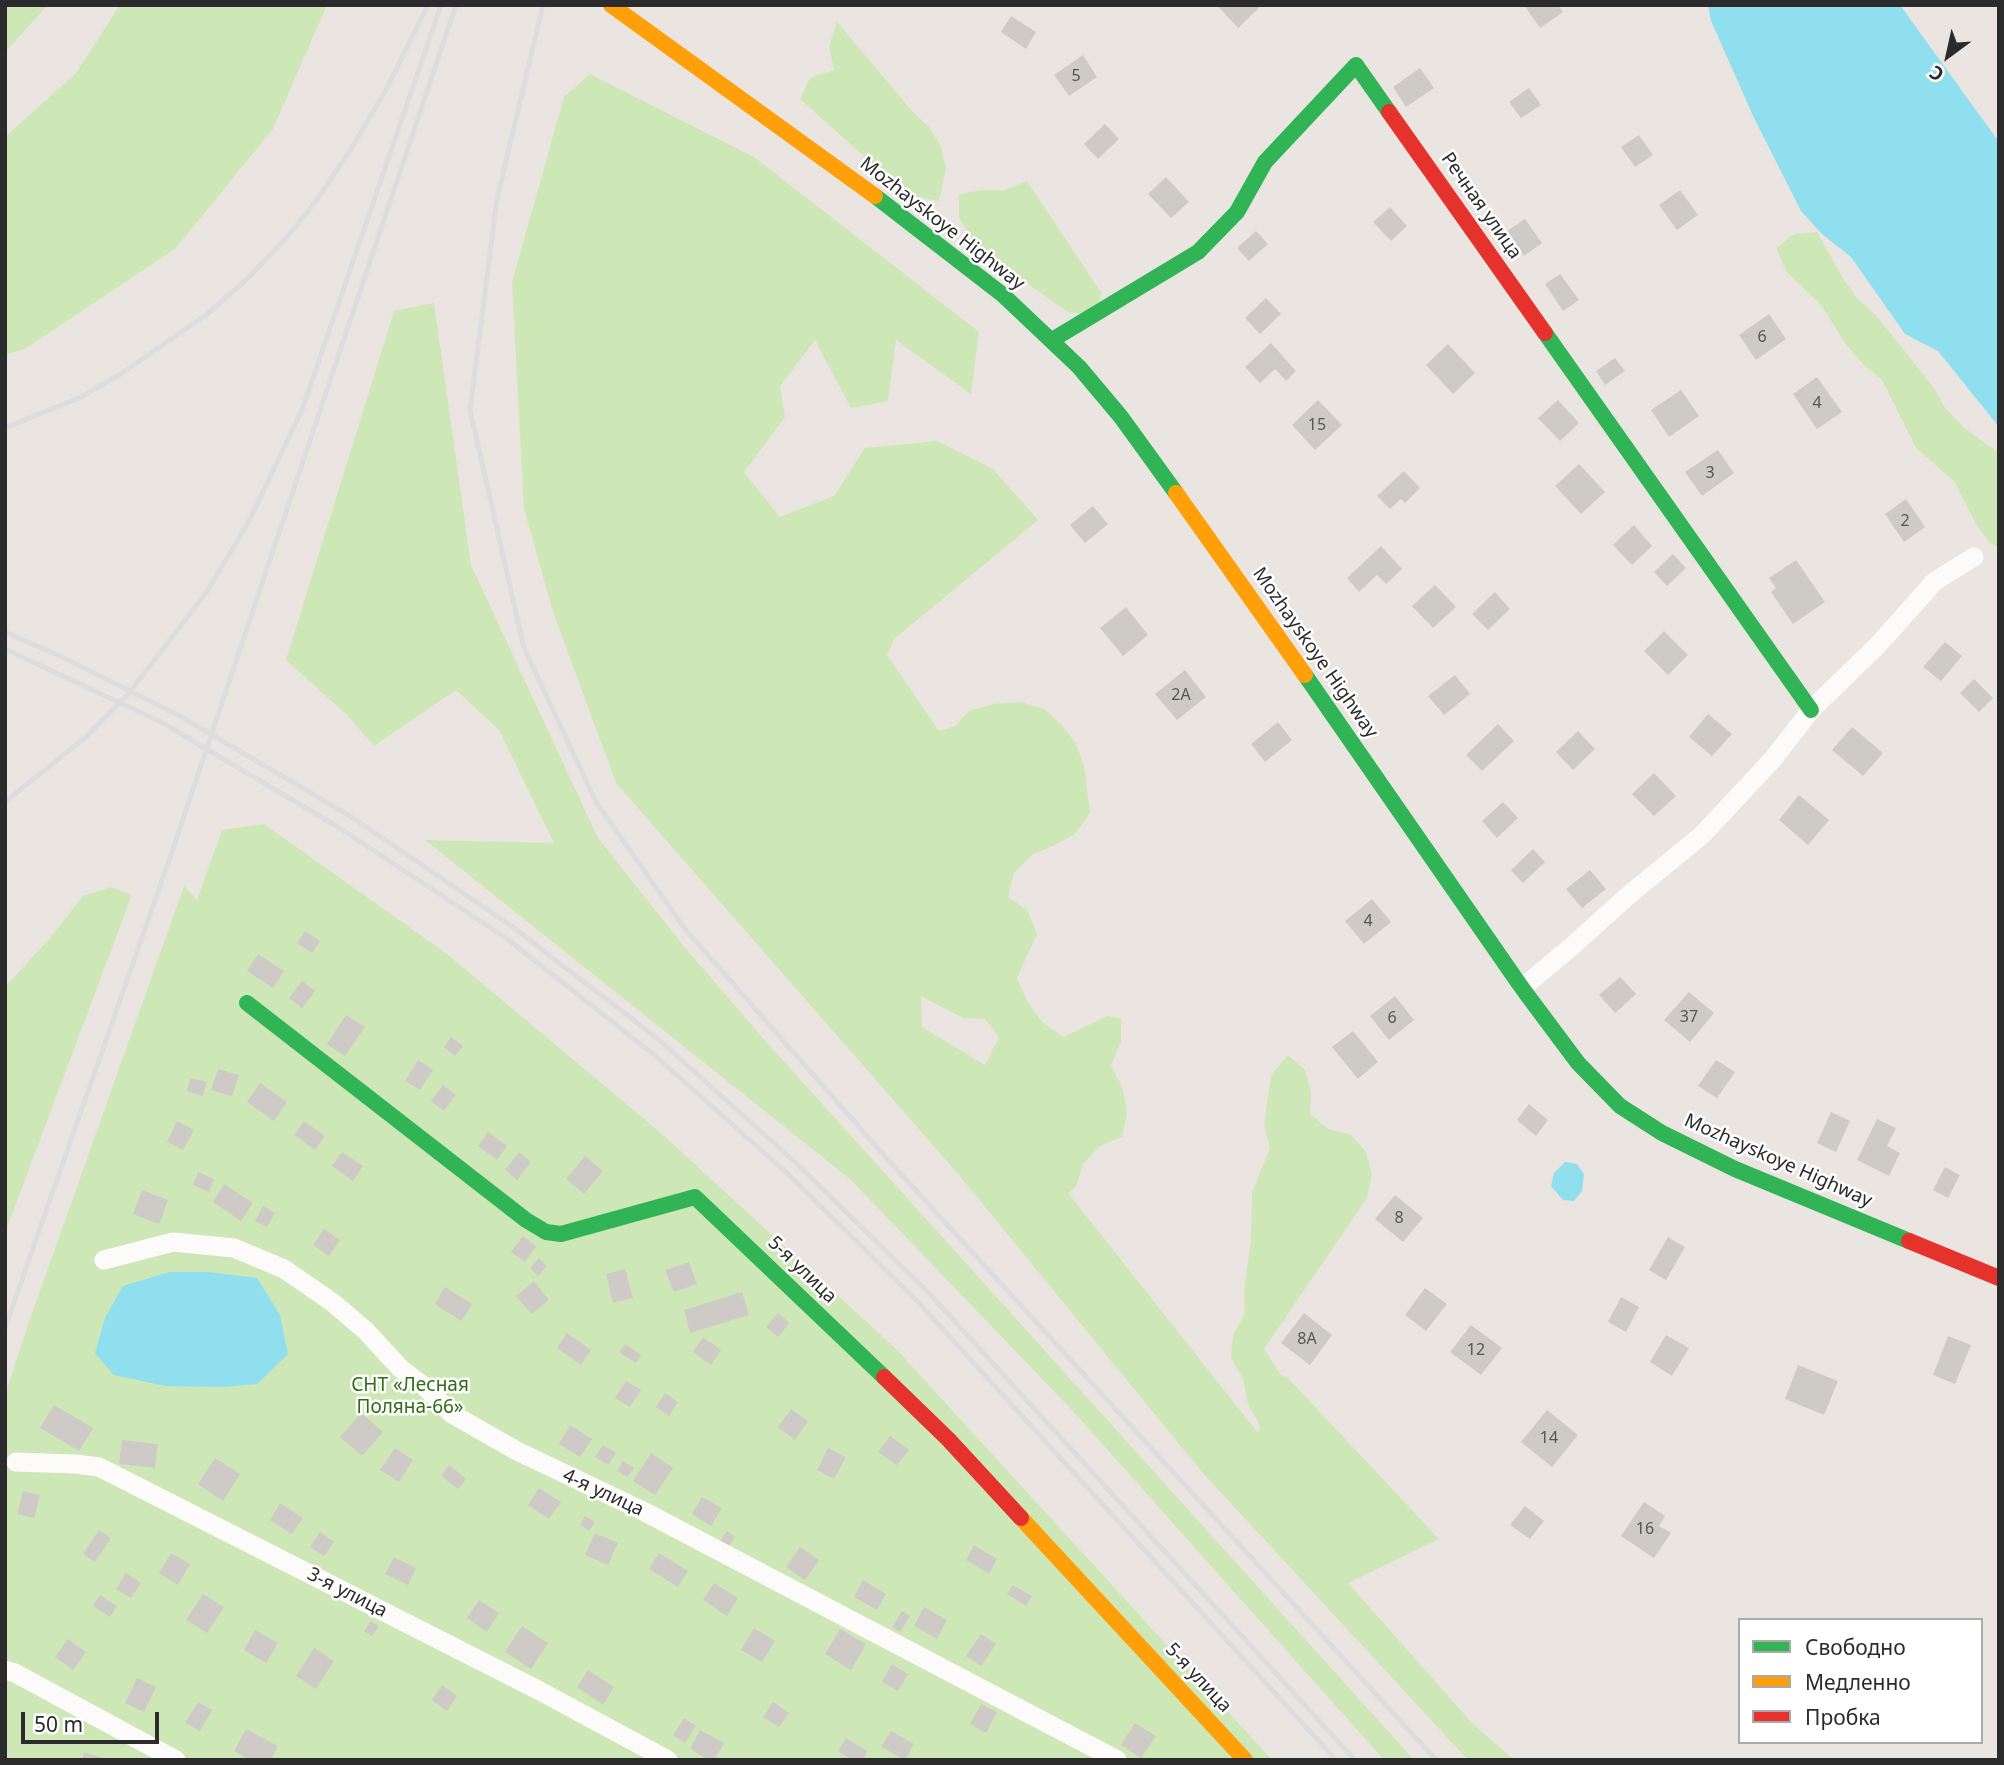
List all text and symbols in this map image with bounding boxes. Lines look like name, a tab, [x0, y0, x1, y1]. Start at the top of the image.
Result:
north arrow	[1913, 21, 1983, 91]
text: С	[1924, 59, 1949, 88]
house number: 5	[1071, 66, 1081, 86]
street label: Речная улица	[1436, 148, 1526, 264]
street label: Mozhayskoye Highway	[855, 153, 1029, 295]
house number: 6	[1757, 327, 1767, 347]
house number: 4	[1812, 393, 1822, 413]
house number: 15	[1308, 415, 1326, 435]
house number: 3	[1705, 463, 1715, 483]
house number: 2	[1900, 511, 1910, 531]
street label: Mozhayskoye Highway	[1247, 563, 1383, 743]
house number: 2А	[1171, 685, 1191, 705]
house number: 4	[1363, 911, 1373, 931]
house number: 37	[1680, 1007, 1698, 1027]
house number: 6	[1387, 1008, 1397, 1028]
street label: Mozhayskoye Highway	[1681, 1109, 1875, 1213]
house number: 8	[1394, 1208, 1404, 1228]
street label: 5-я улица	[763, 1232, 841, 1308]
house number: 8А	[1297, 1329, 1317, 1349]
house number: 12	[1467, 1340, 1485, 1360]
park label: СНТ «Лесная Поляна-66»	[351, 1375, 469, 1419]
house number: 14	[1540, 1428, 1558, 1448]
street label: 4-я улица	[559, 1464, 647, 1522]
house number: 16	[1636, 1519, 1654, 1539]
street label: 3-я улица	[303, 1563, 391, 1623]
legend	[1738, 1618, 1983, 1744]
text: Свободно	[1805, 1633, 1906, 1661]
street label: 5-я улица	[1160, 1639, 1236, 1717]
text: Медленно	[1805, 1668, 1911, 1696]
scale bar	[24, 1698, 163, 1742]
text: Пробка	[1805, 1703, 1881, 1731]
text: 50 m	[34, 1710, 83, 1738]

